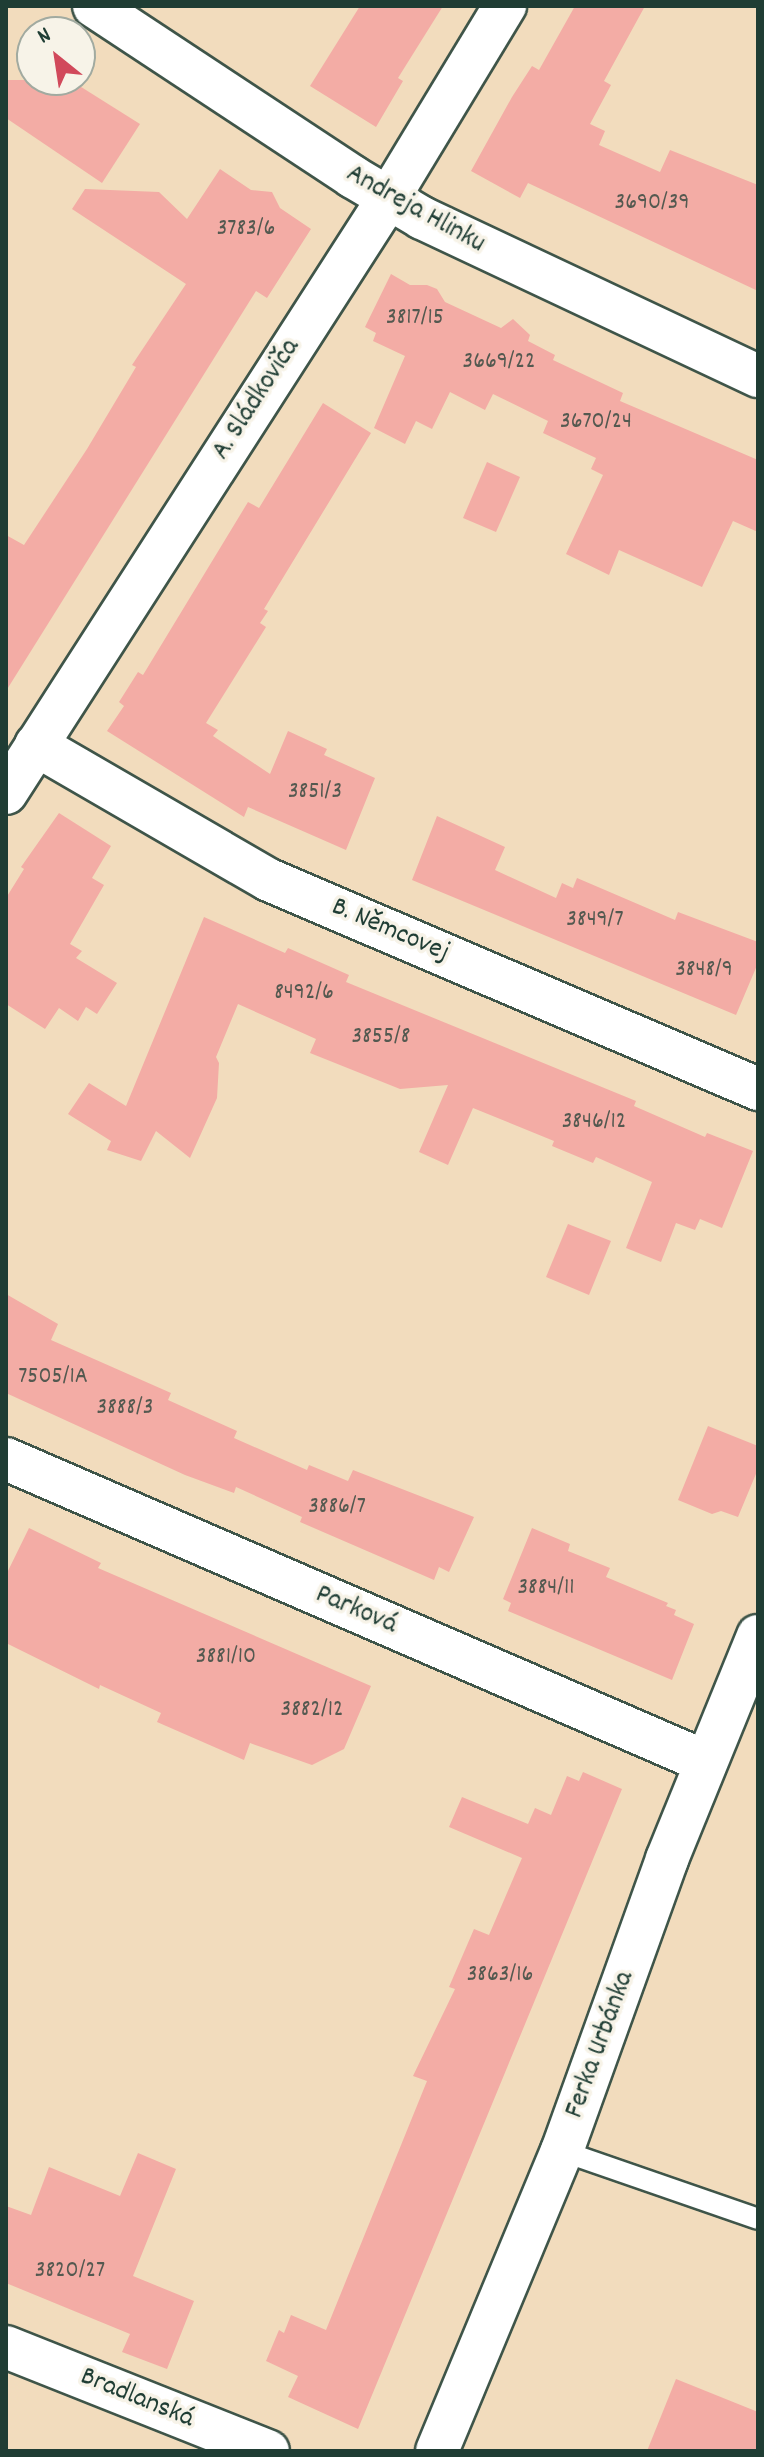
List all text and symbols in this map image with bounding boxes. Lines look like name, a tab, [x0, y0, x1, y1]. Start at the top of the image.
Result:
north arrow	[16, 16, 96, 96]
text: N	[32, 20, 57, 53]
street label: Andreja Hlinku	[340, 158, 490, 262]
house number: 3690/39	[615, 190, 689, 218]
house number: 3783/6	[217, 216, 275, 244]
house number: 3817/15	[386, 305, 444, 333]
street label: A. Sládkoviča	[205, 333, 309, 467]
house number: 3669/22	[463, 349, 535, 377]
house number: 3670/24	[560, 409, 632, 437]
house number: 3851/3	[288, 779, 342, 807]
street label: B. Němcovej	[326, 891, 454, 971]
house number: 3849/7	[566, 907, 624, 935]
house number: 3848/9	[675, 957, 733, 985]
house number: 8492/6	[274, 980, 334, 1008]
house number: 3855/8	[352, 1024, 410, 1052]
house number: 3846/12	[562, 1109, 626, 1137]
house number: 7505/1A	[18, 1364, 88, 1392]
house number: 3888/3	[96, 1395, 154, 1423]
house number: 3886/7	[308, 1494, 366, 1522]
house number: 3884/11	[517, 1575, 575, 1603]
street label: Parková	[310, 1579, 402, 1643]
house number: 3881/10	[196, 1644, 256, 1672]
house number: 3882/12	[281, 1697, 343, 1725]
house number: 3863/16	[467, 1962, 533, 1990]
street label: Ferka Urbánka	[559, 1967, 643, 2123]
house number: 3820/27	[35, 2258, 105, 2286]
street label: Bradlanská	[75, 2361, 199, 2437]

